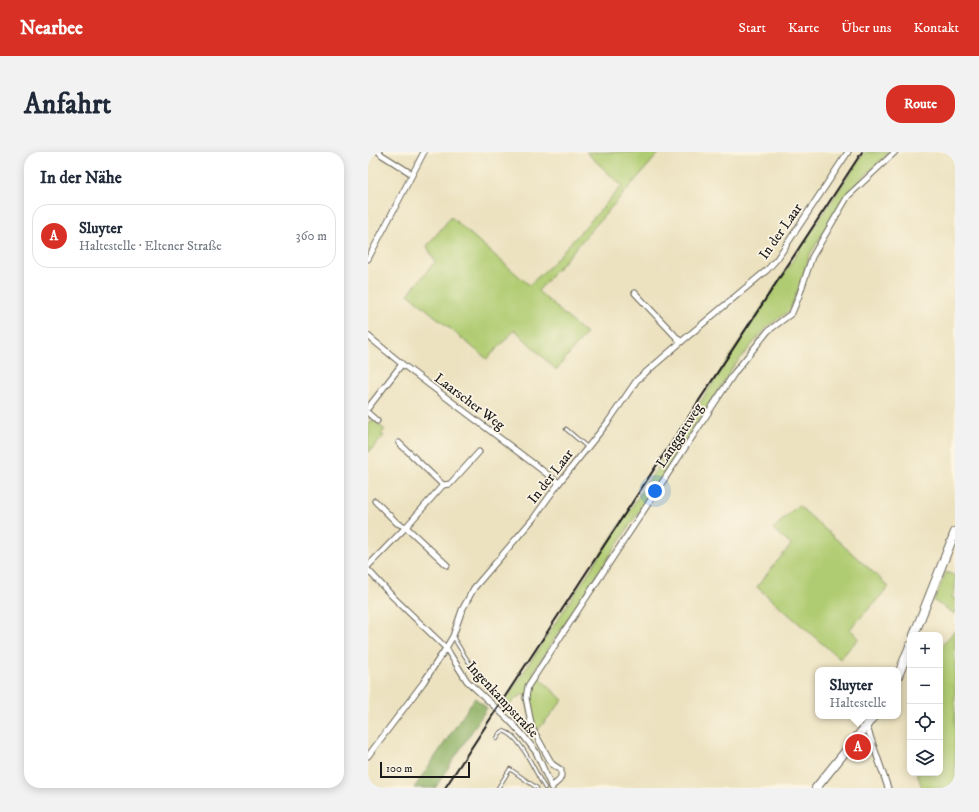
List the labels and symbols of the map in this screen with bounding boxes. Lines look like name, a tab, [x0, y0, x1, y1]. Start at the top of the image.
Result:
street label: In der Laar	[755, 199, 807, 263]
street label: Laarscher Weg	[430, 369, 508, 434]
street label: Langgattweg	[652, 400, 707, 471]
street label: In der Laar	[524, 445, 578, 507]
your location	[645, 481, 665, 501]
street label: Ingenkampstraße	[462, 658, 542, 742]
pin: A	[845, 732, 871, 762]
scale bar	[380, 760, 470, 779]

